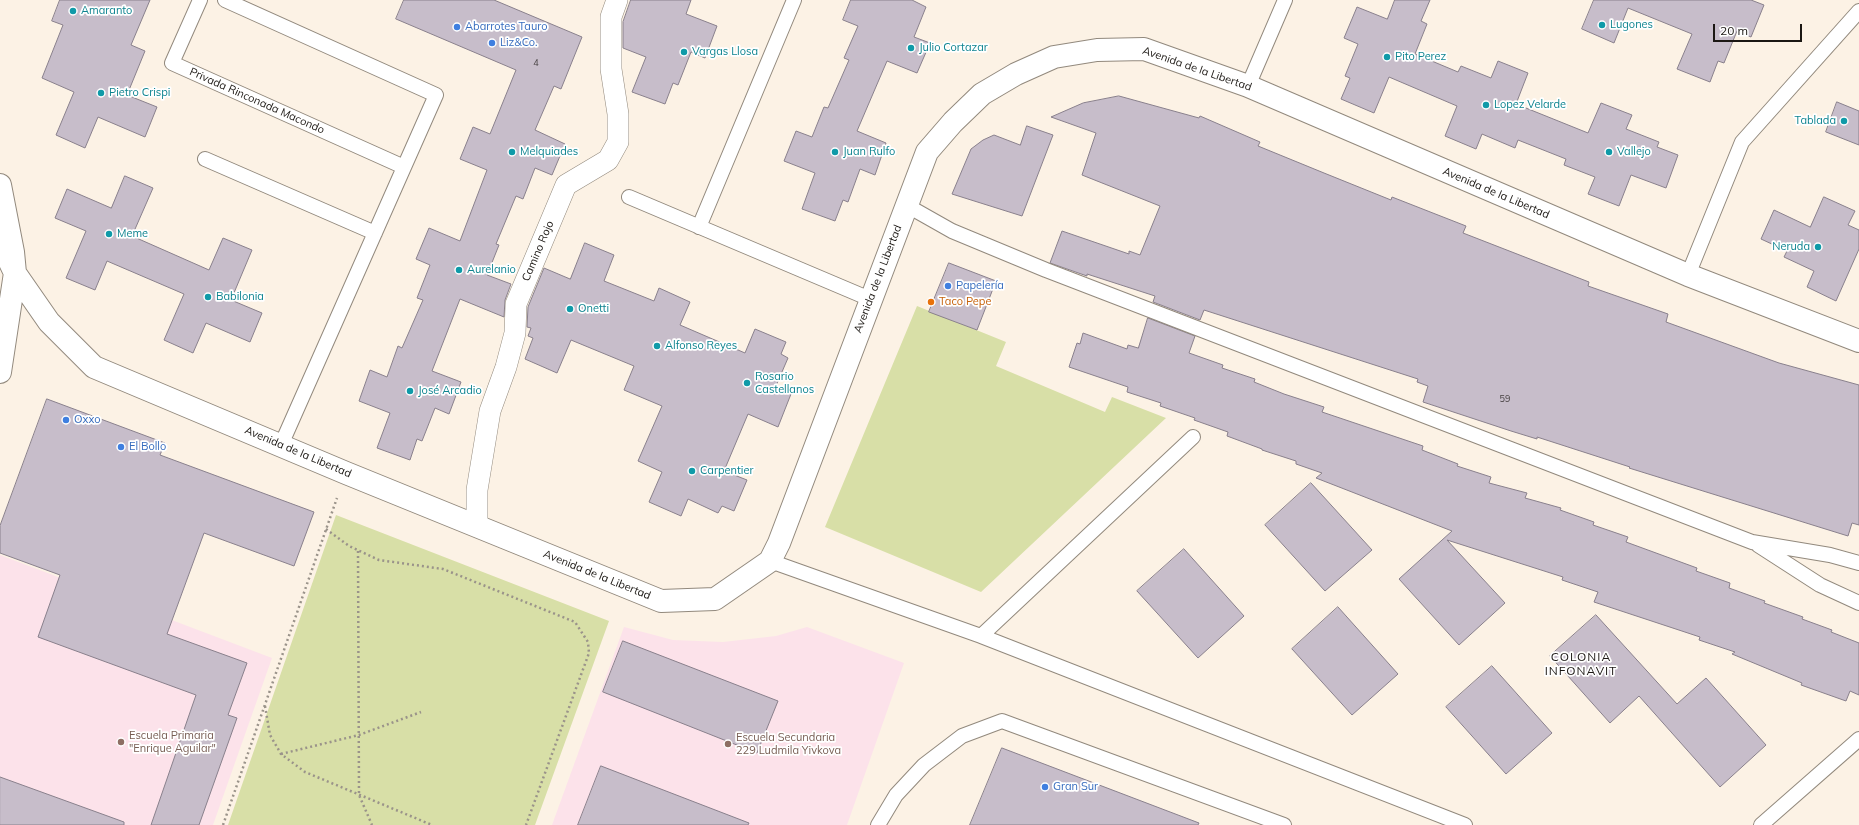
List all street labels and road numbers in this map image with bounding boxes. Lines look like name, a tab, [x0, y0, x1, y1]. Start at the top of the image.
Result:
street label: Avenida de la Libertad	[1141, 44, 1253, 94]
street label: Privada Rinconada Macondo	[187, 65, 327, 137]
street label: Avenida de la Libertad	[1441, 165, 1551, 221]
street label: Camino Rojo	[519, 219, 557, 283]
street label: Avenida de la Libertad	[851, 223, 905, 335]
street label: Avenida de la Libertad	[243, 424, 353, 480]
street label: Avenida de la Libertad	[541, 547, 653, 603]

